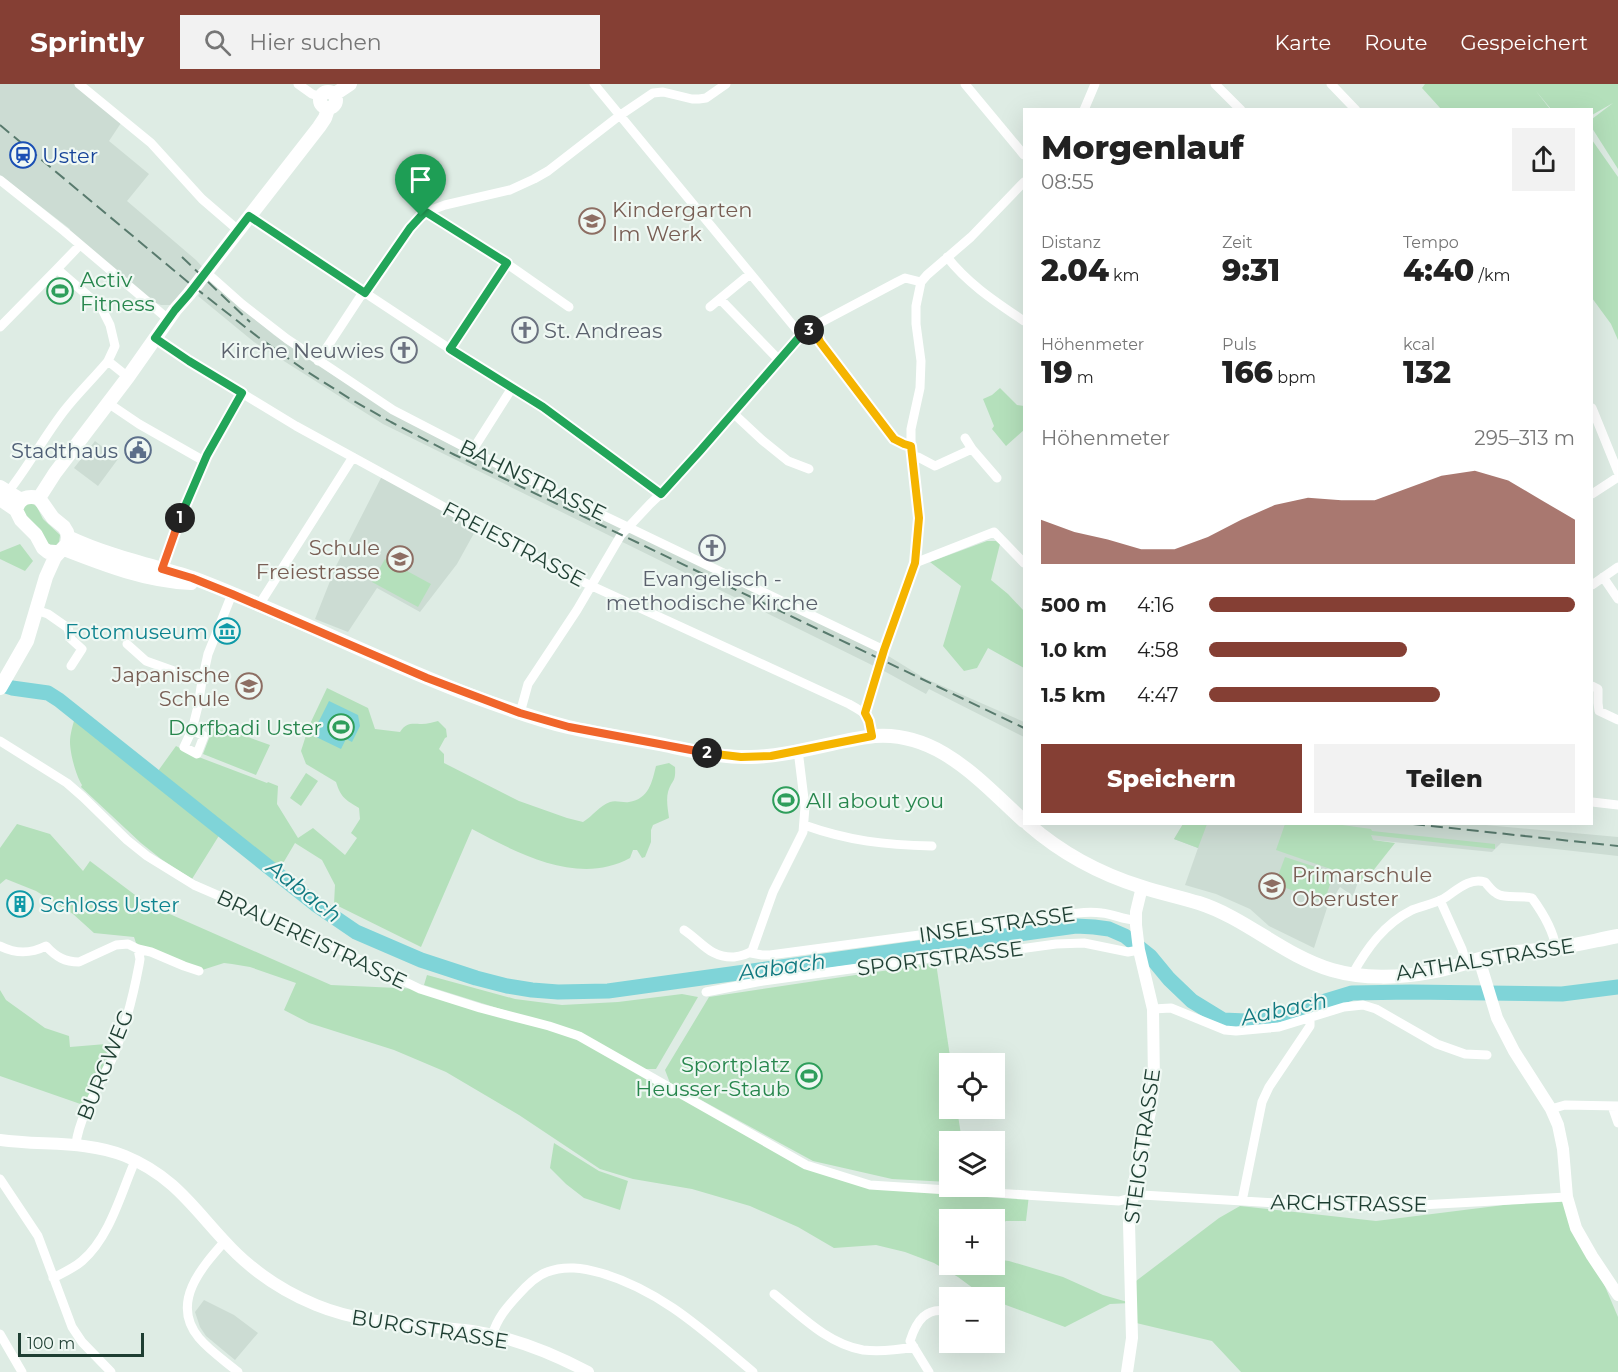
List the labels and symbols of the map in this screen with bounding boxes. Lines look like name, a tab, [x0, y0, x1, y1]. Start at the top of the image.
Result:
station icon: Uster	[8, 140, 38, 170]
place label: Uster	[42, 143, 98, 168]
pin	[395, 154, 446, 216]
place label: Kindergarten Im Werk	[612, 197, 752, 246]
school or university icon: Kindergarten Im Werk	[577, 206, 607, 236]
place label: Activ Fitness	[80, 267, 155, 316]
sports icon: Activ Fitness	[45, 276, 75, 306]
church icon: St. Andreas	[510, 315, 540, 345]
pin: 3	[794, 315, 824, 345]
place label: St. Andreas	[544, 318, 662, 343]
church icon: Kirche Neuwies	[389, 335, 419, 365]
place label: Kirche Neuwies	[220, 338, 384, 363]
street label: BAHNSTRASSE	[456, 434, 610, 526]
public building icon: Stadthaus	[123, 435, 153, 465]
place label: Stadthaus	[11, 438, 118, 463]
street label: FREIESTRASSE	[438, 496, 590, 592]
pin: 1	[165, 503, 195, 533]
church icon: Evangelisch - methodische Kirche	[697, 533, 727, 563]
place label: Schule Freiestrasse	[256, 535, 380, 584]
school or university icon: Schule Freiestrasse	[385, 544, 415, 574]
place label: Evangelisch - methodische Kirche	[606, 566, 818, 615]
museum icon: Fotomuseum	[212, 616, 242, 646]
place label: Fotomuseum	[65, 619, 208, 644]
place label: Japanische Schule	[111, 662, 230, 711]
school or university icon: Japanische Schule	[234, 671, 264, 701]
sports icon: Dorfbadi Uster	[326, 712, 356, 742]
place label: Dorfbadi Uster	[168, 715, 322, 740]
pin: 2	[692, 738, 722, 768]
sports icon: All about you	[771, 785, 801, 815]
place label: All about you	[806, 788, 944, 813]
water label: Aabach	[260, 852, 347, 929]
place label: Primarschule Oberuster	[1292, 862, 1432, 911]
school or university icon: Primarschule Oberuster	[1257, 871, 1287, 901]
street label: BRAUEREISTRASSE	[213, 884, 411, 994]
building icon: Schloss Uster	[5, 889, 35, 919]
place label: Schloss Uster	[40, 892, 180, 917]
street label: INSELSTRASSE	[917, 901, 1077, 947]
street label: AATHALSTRASSE	[1394, 933, 1576, 985]
street label: SPORTSTRASSE	[855, 935, 1025, 981]
water label: Aabach	[735, 948, 827, 987]
water label: Aabach	[1236, 987, 1330, 1032]
street label: BURGWEG	[71, 1006, 139, 1124]
place label: Sportplatz Heusser-Staub	[635, 1052, 790, 1101]
sports icon: Sportplatz Heusser-Staub	[794, 1061, 824, 1091]
street label: STEIGSTRASSE	[1119, 1067, 1165, 1225]
street label: ARCHSTRASSE	[1270, 1189, 1428, 1217]
street label: BURGSTRASSE	[350, 1304, 510, 1354]
scale bar	[18, 1330, 144, 1358]

